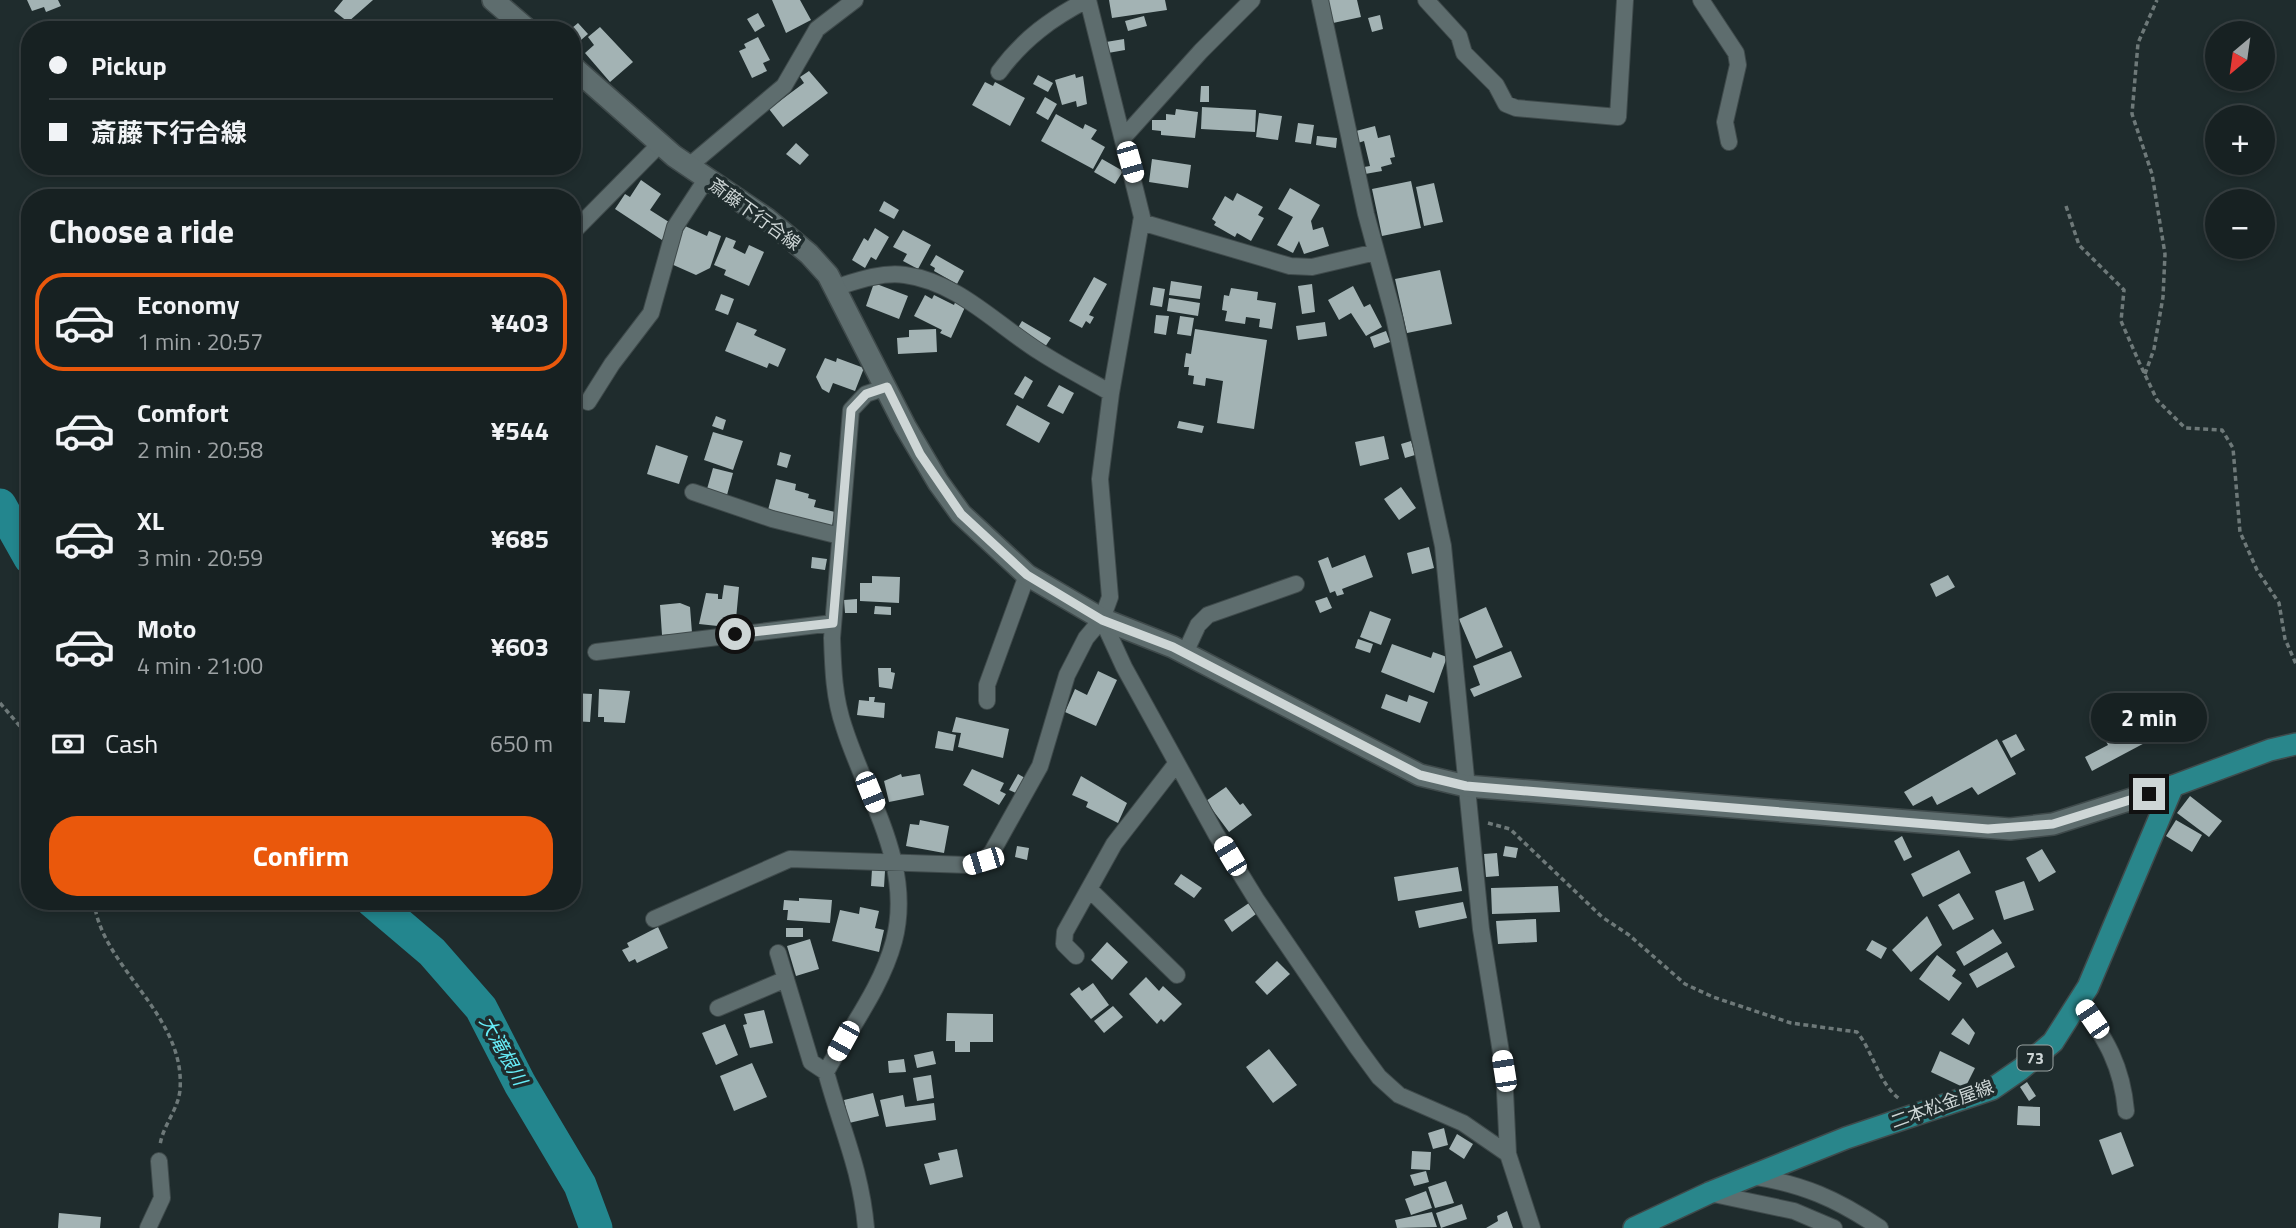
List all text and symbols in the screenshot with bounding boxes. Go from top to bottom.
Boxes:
north arrow [2205,21,2275,91]
map controls [2205,21,2275,259]
text: Pickup [91,46,167,85]
button: + [2205,105,2275,175]
text: 斎藤下行合線 [91,113,247,152]
car [1115,139,1146,185]
street label: 斎藤下行合線 [703,171,807,257]
button: − [2205,189,2275,259]
text: Choose a ride [49,207,234,255]
text: Economy [137,285,239,324]
icon: car [53,291,116,354]
text: ¥403 [491,303,549,342]
text: 1 min · 20:57 [137,324,263,359]
text: Comfort [137,393,229,432]
icon: car [53,399,116,462]
text: ¥544 [491,411,549,450]
text: 2 min · 20:58 [137,432,263,467]
text: XL [137,501,164,540]
icon: car [53,507,116,570]
text: ¥685 [491,519,549,558]
text: 3 min · 20:59 [137,540,263,575]
text: Moto [137,609,196,648]
icon: car [53,615,116,678]
route start [719,618,751,650]
text: ¥603 [491,627,549,666]
text: 4 min · 21:00 [137,648,263,683]
callout: 2 min [2091,692,2207,742]
text: 2 min [2121,700,2177,735]
text: Cash [105,724,158,763]
icon: cash [49,725,87,763]
text: 650 m [490,726,553,761]
car [853,769,888,815]
route end [2133,778,2165,810]
button: Confirm [49,816,553,896]
car [1211,833,1250,879]
car [960,845,1007,877]
car [2072,996,2113,1042]
water label: 大滝根川 [473,1010,536,1092]
car [824,1018,863,1064]
road number: 73 [2018,1046,2052,1070]
car [1491,1049,1518,1093]
street label: 二本松金屋線 [1887,1073,1997,1135]

